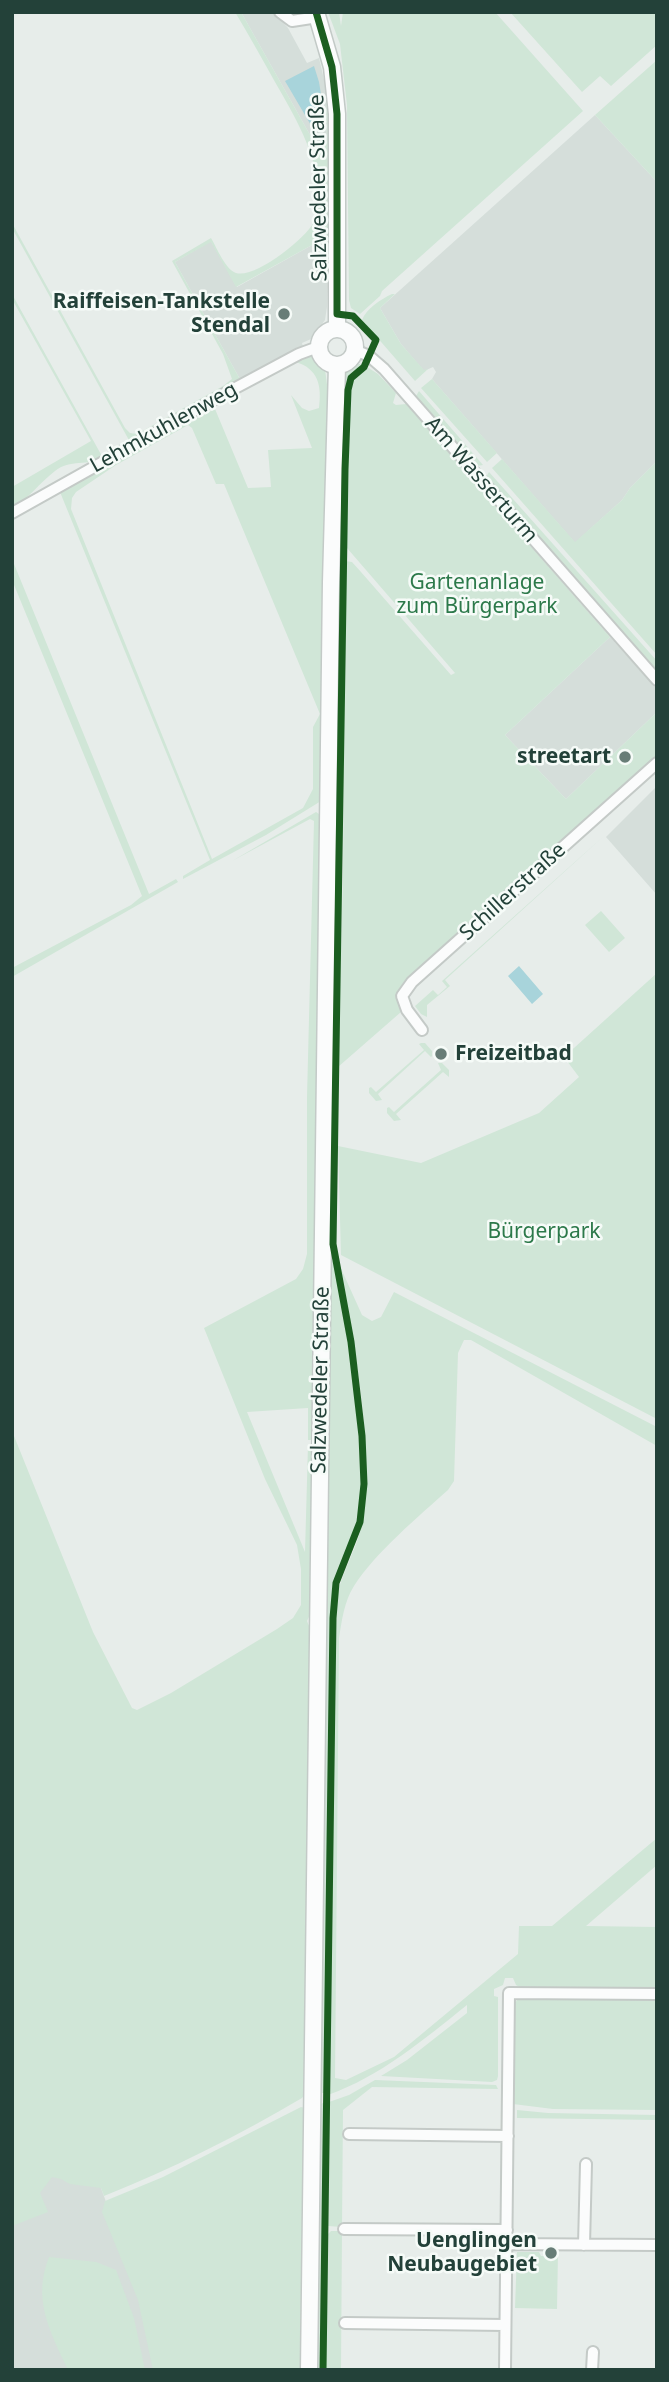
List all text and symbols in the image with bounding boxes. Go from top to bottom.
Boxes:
street label: Salzwedeler Straße [305,94,333,282]
place label: Raiffeisen-Tankstelle Stendal [53,289,270,339]
marker: Raiffeisen-Tankstelle Stendal [276,306,292,322]
street label: Lehmkuhlenweg [86,377,242,479]
street label: Am Wasserturm [419,412,543,548]
park label: Gartenanlage zum Bürgerpark [396,570,558,620]
place label: streetart [517,744,611,770]
marker: streetart [617,749,633,765]
street label: Schillerstraße [455,838,571,946]
place label: Freizeitbad [455,1041,572,1067]
marker: Freizeitbad [433,1046,449,1062]
park label: Bürgerpark [487,1219,601,1245]
street label: Salzwedeler Straße [307,1286,335,1474]
place label: Uenglingen Neubaugebiet [387,2228,537,2278]
marker: Uenglingen Neubaugebiet [543,2245,559,2261]

